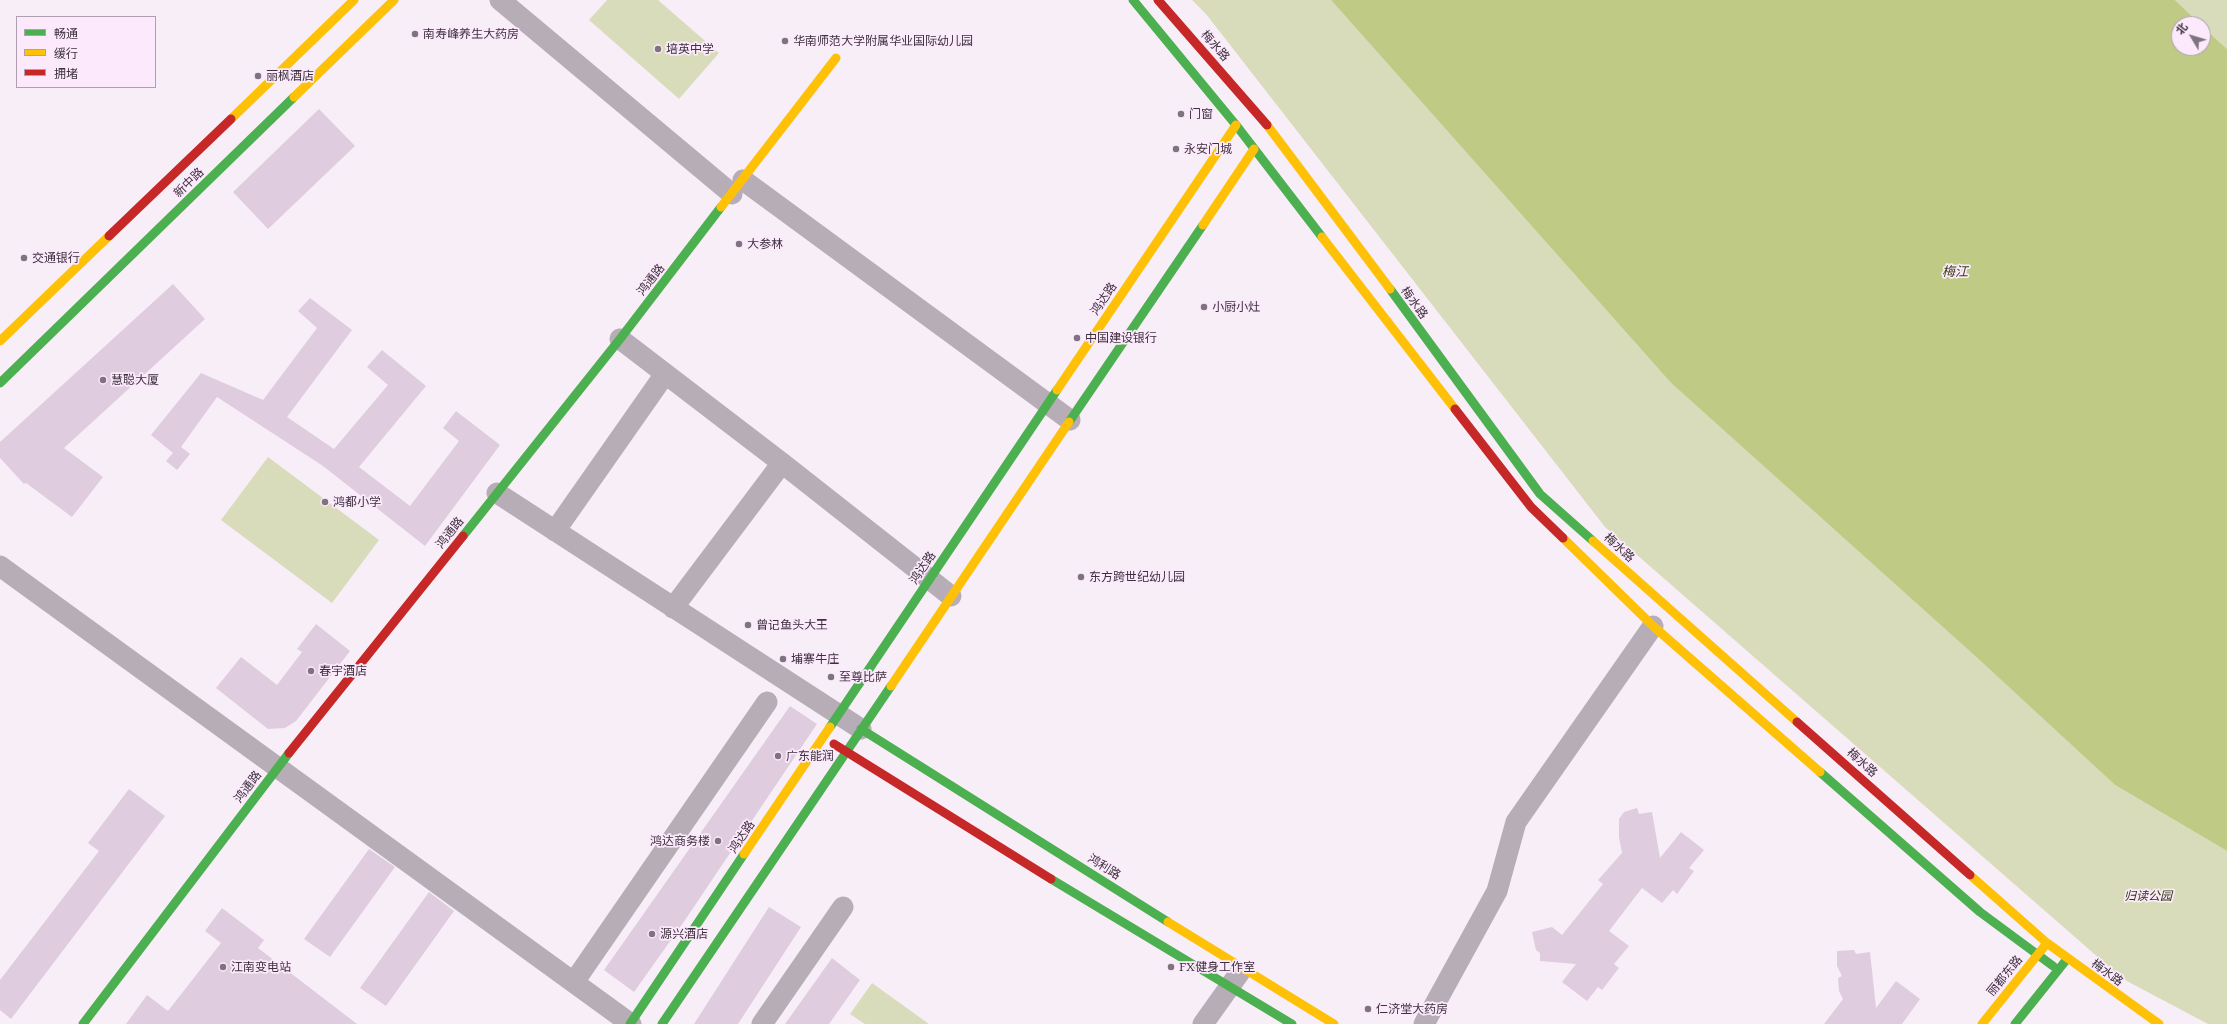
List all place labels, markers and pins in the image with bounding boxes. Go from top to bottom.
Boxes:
place label: 南寿峰养生大药房 [423,27,519,41]
marker: 南寿峰养生大药房 [410,29,420,39]
place label: 华南师范大学附属华业国际幼儿园 [793,34,973,48]
marker: 华南师范大学附属华业国际幼儿园 [780,36,790,46]
place label: 培英中学 [666,42,714,56]
marker: 培英中学 [653,44,663,54]
place label: 丽枫酒店 [266,69,314,83]
marker: 丽枫酒店 [253,71,263,81]
place label: 门窗 [1189,107,1213,121]
marker: 门窗 [1176,109,1186,119]
place label: 永安门城 [1184,142,1232,156]
marker: 永安门城 [1171,144,1181,154]
place label: 大参林 [747,237,783,251]
marker: 大参林 [734,239,744,249]
place label: 交通银行 [32,251,80,265]
marker: 交通银行 [19,253,29,263]
place label: 小厨小灶 [1212,300,1260,314]
marker: 小厨小灶 [1199,302,1209,312]
place label: 中国建设银行 [1085,331,1157,345]
marker: 中国建设银行 [1072,333,1082,343]
place label: 慧聪大厦 [111,373,159,387]
marker: 慧聪大厦 [98,375,108,385]
place label: 鸿都小学 [333,495,381,509]
marker: 鸿都小学 [320,497,330,507]
place label: 东方跨世纪幼儿园 [1089,570,1185,584]
marker: 东方跨世纪幼儿园 [1076,572,1086,582]
place label: 曾记鱼头大王 [756,618,828,632]
marker: 曾记鱼头大王 [743,620,753,630]
place label: 埔寨牛庄 [791,652,839,666]
marker: 埔寨牛庄 [778,654,788,664]
place label: 春宇酒店 [319,664,367,678]
marker: 春宇酒店 [306,666,316,676]
place label: 至尊比萨 [839,670,887,684]
marker: 至尊比萨 [826,672,836,682]
place label: 广东能润 [786,749,834,763]
marker: 广东能润 [773,751,783,761]
place label: 鸿达商务楼 [650,834,710,848]
marker: 鸿达商务楼 [713,836,723,846]
place label: 源兴酒店 [660,927,708,941]
marker: 源兴酒店 [647,929,657,939]
place label: 江南变电站 [231,960,291,974]
place label: FX健身工作室 [1179,960,1255,974]
marker: 江南变电站 [218,962,228,972]
marker: FX健身工作室 [1166,962,1176,972]
place label: 仁济堂大药房 [1376,1002,1448,1016]
marker: 仁济堂大药房 [1363,1004,1373,1014]

